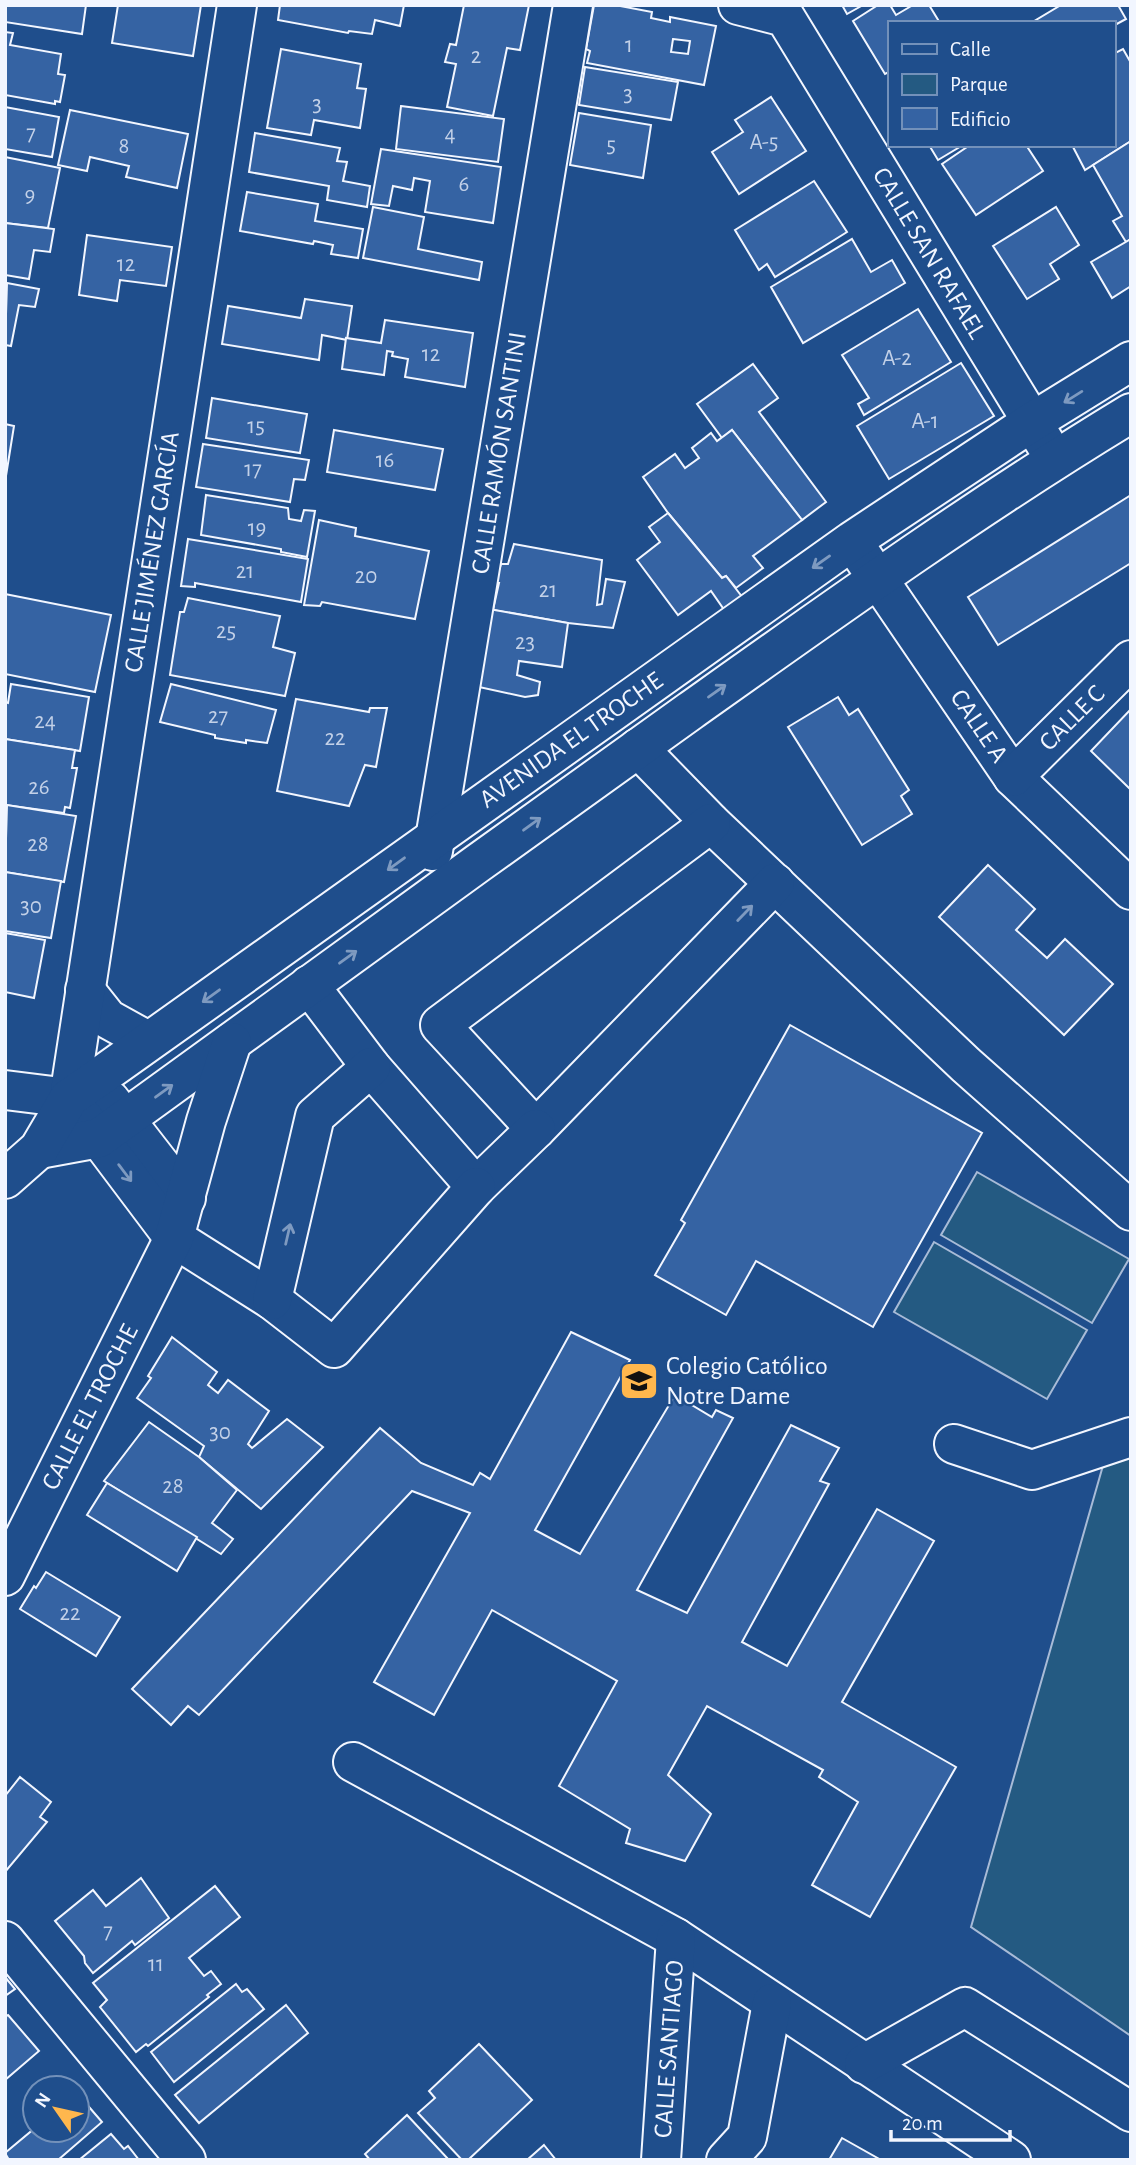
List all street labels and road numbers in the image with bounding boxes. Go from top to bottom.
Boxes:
street label: CALLE SAN RAFAEL [868,163,990,343]
street label: CALLE RAMÓN SANTINI [465,330,531,576]
street label: CALLE JIMÉNEZ GARCÍA [118,429,184,674]
street label: AVENIDA EL TROCHE [475,667,667,813]
street label: CALLE C [1034,680,1110,756]
street label: CALLE A [945,685,1013,767]
street label: CALLE EL TROCHE [37,1320,143,1494]
street label: CALLE SANTIAGO [650,1959,688,2139]

